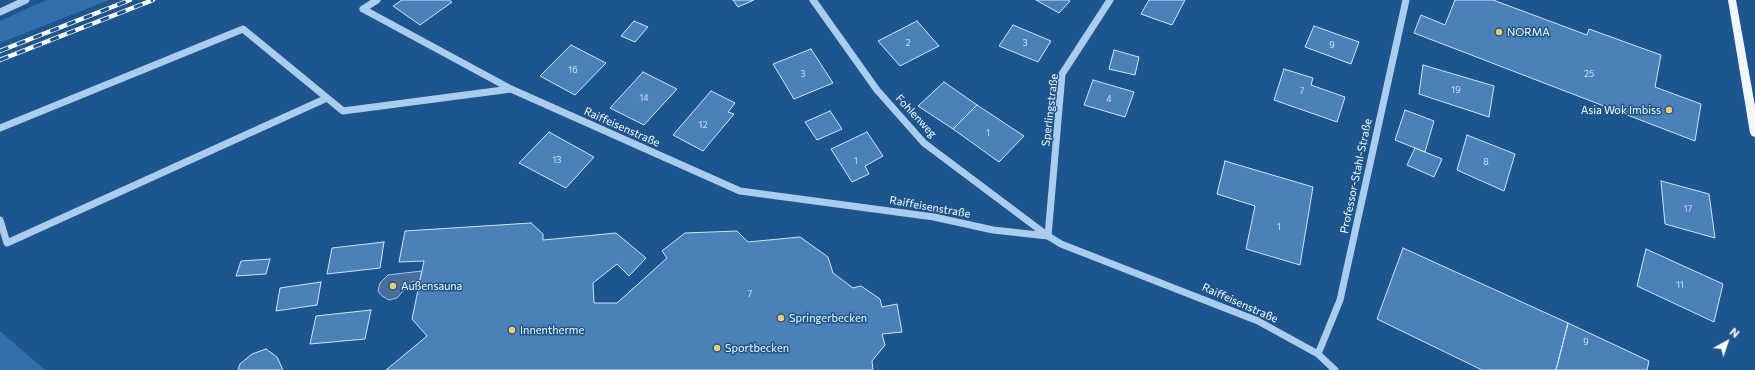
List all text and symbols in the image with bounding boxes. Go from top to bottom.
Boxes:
place label: NORMA [1507,25,1550,39]
marker: NORMA [1494,27,1504,37]
house number: 2 [906,38,910,48]
house number: 3 [1022,38,1028,48]
house number: 9 [1329,40,1335,50]
house number: 16 [568,65,578,75]
house number: 3 [800,69,806,79]
house number: 25 [1584,69,1594,79]
street label: Sperlingstraße [1039,73,1061,147]
house number: 19 [1451,85,1461,95]
house number: 7 [1300,86,1304,96]
street label: Fohlenweg [893,92,939,140]
house number: 14 [639,93,649,103]
house number: 4 [1106,94,1112,104]
place label: Asia Wok Imbiss [1581,103,1661,117]
street label: Raiffeisenstraße [582,104,662,150]
marker: Asia Wok Imbiss [1664,105,1674,115]
street label: Professor-Stahl-Straße [1337,118,1375,234]
house number: 12 [699,120,707,130]
house number: 1 [986,128,990,138]
house number: 13 [553,155,561,165]
house number: 1 [854,156,858,166]
house number: 8 [1483,157,1489,167]
street label: Raiffeisenstraße [889,193,971,221]
house number: 17 [1684,204,1692,214]
house number: 1 [1277,222,1281,232]
place label: Außensauna [401,279,462,293]
street label: Raiffeisenstraße [1200,280,1280,326]
house number: 11 [1676,280,1684,290]
marker: Außensauna [388,281,398,291]
house number: 7 [748,289,752,299]
place label: Springerbecken [789,311,867,325]
marker: Springerbecken [776,313,786,323]
north arrow [1707,322,1747,362]
place label: Innentherme [520,323,584,337]
marker: Innentherme [507,325,517,335]
text: N [1728,325,1742,340]
house number: 9 [1583,337,1589,347]
place label: Sportbecken [725,341,789,355]
marker: Sportbecken [712,343,722,353]

